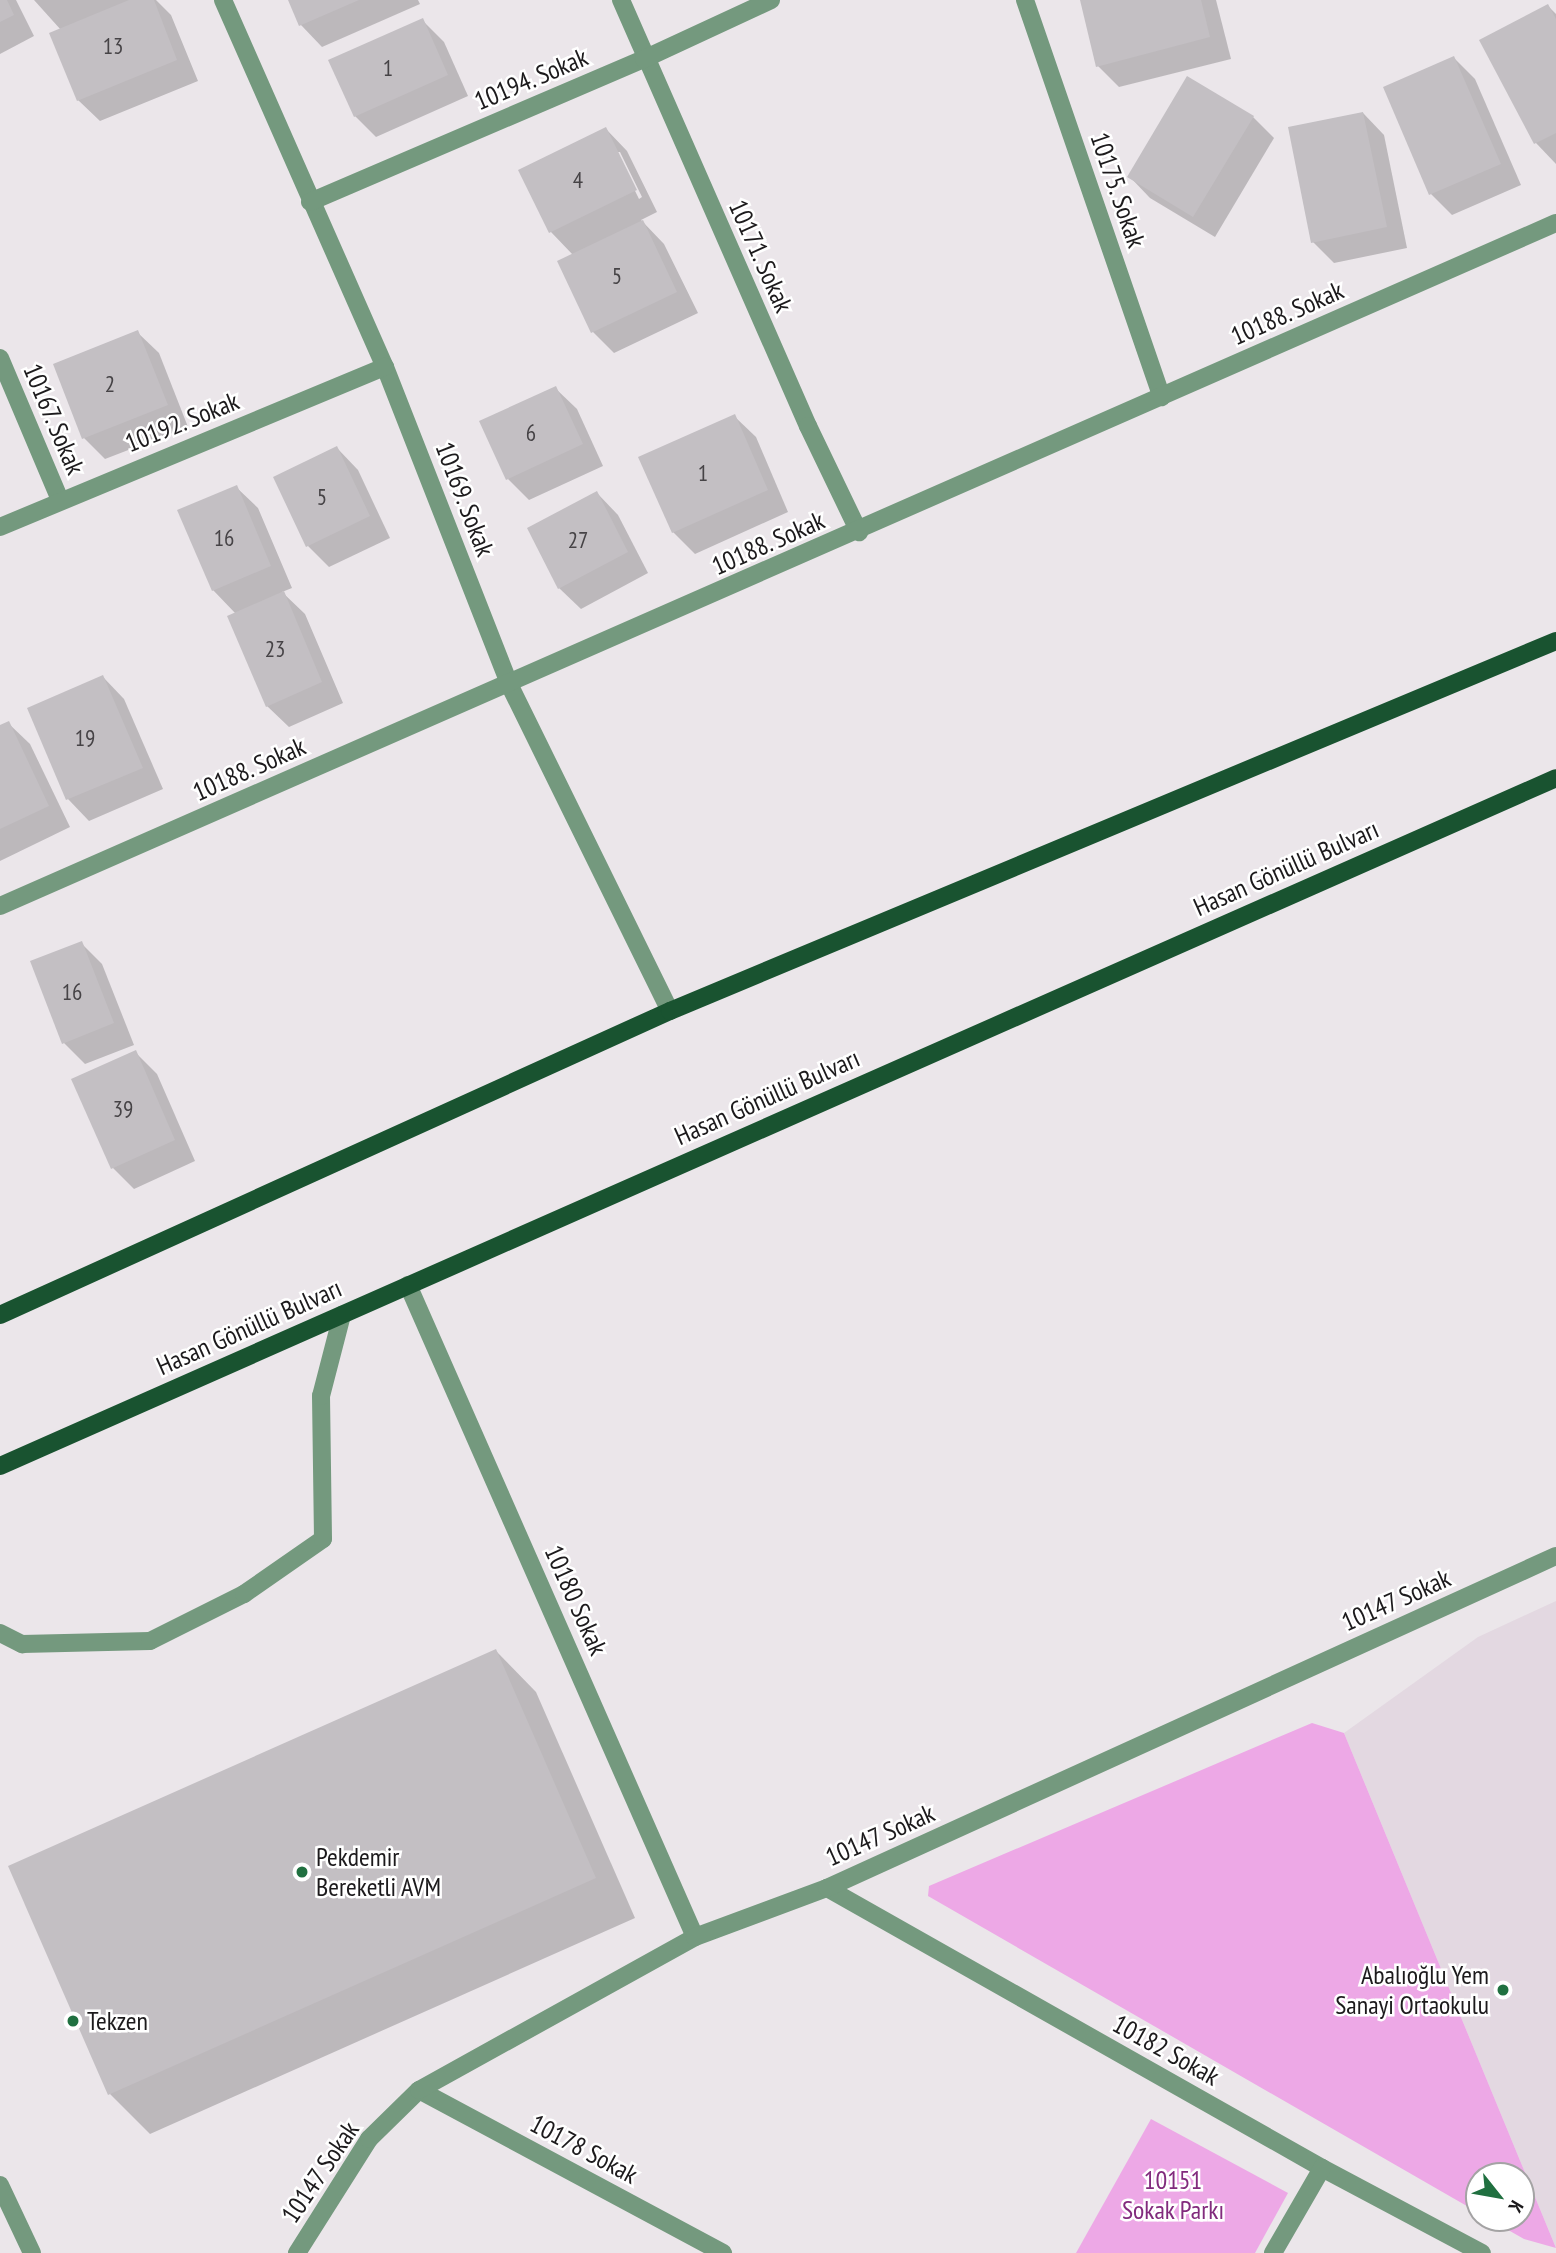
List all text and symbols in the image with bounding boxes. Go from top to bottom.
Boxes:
house number: 13 [103,32,123,60]
street label: 10194. Sokak [469,41,593,117]
house number: 1 [383,54,393,82]
street label: 10175. Sokak [1083,127,1153,253]
house number: 4 [573,166,583,194]
street label: 10171. Sokak [722,194,800,318]
house number: 5 [612,262,622,290]
street label: 10188. Sokak [1225,274,1349,352]
street label: 10167. Sokak [16,358,92,480]
house number: 2 [105,370,115,398]
street label: 10192. Sokak [120,385,244,459]
house number: 6 [526,419,536,447]
street label: 10169. Sokak [429,437,501,561]
house number: 1 [698,459,708,487]
house number: 5 [317,483,327,511]
street label: 10188. Sokak [706,504,830,582]
house number: 16 [214,524,234,552]
house number: 27 [568,526,588,554]
house number: 23 [265,635,285,663]
house number: 19 [75,724,95,752]
street label: 10188. Sokak [187,730,311,808]
street label: Hasan Gönüllü Bulvarı [1189,813,1383,923]
house number: 16 [62,978,82,1006]
street label: Hasan Gönüllü Bulvarı [670,1042,864,1152]
house number: 39 [113,1095,133,1123]
street label: Hasan Gönüllü Bulvarı [152,1272,346,1382]
street label: 10180 Sokak [538,1540,614,1660]
street label: 10147 Sokak [1336,1562,1456,1638]
street label: 10147 Sokak [820,1797,940,1873]
place label: Pekdemir Bereketli AVM [316,1841,442,1902]
marker: Pekdemir Bereketli AVM [294,1864,310,1880]
place label: Abalıoğlu Yem Sanayi Ortaokulu [1335,1959,1489,2021]
marker: Abalıoğlu Yem Sanayi Ortaokulu [1495,1982,1511,1998]
place label: Tekzen [87,2005,148,2037]
street label: 10182 Sokak [1107,2008,1225,2092]
marker: Tekzen [65,2013,81,2029]
street label: 10178 Sokak [525,2108,643,2190]
street label: 10147 Sokak [274,2115,366,2229]
north arrow [1465,2162,1535,2232]
park label: 10151 Sokak Parkı [1122,2164,1224,2226]
text: K [1503,2196,1529,2217]

